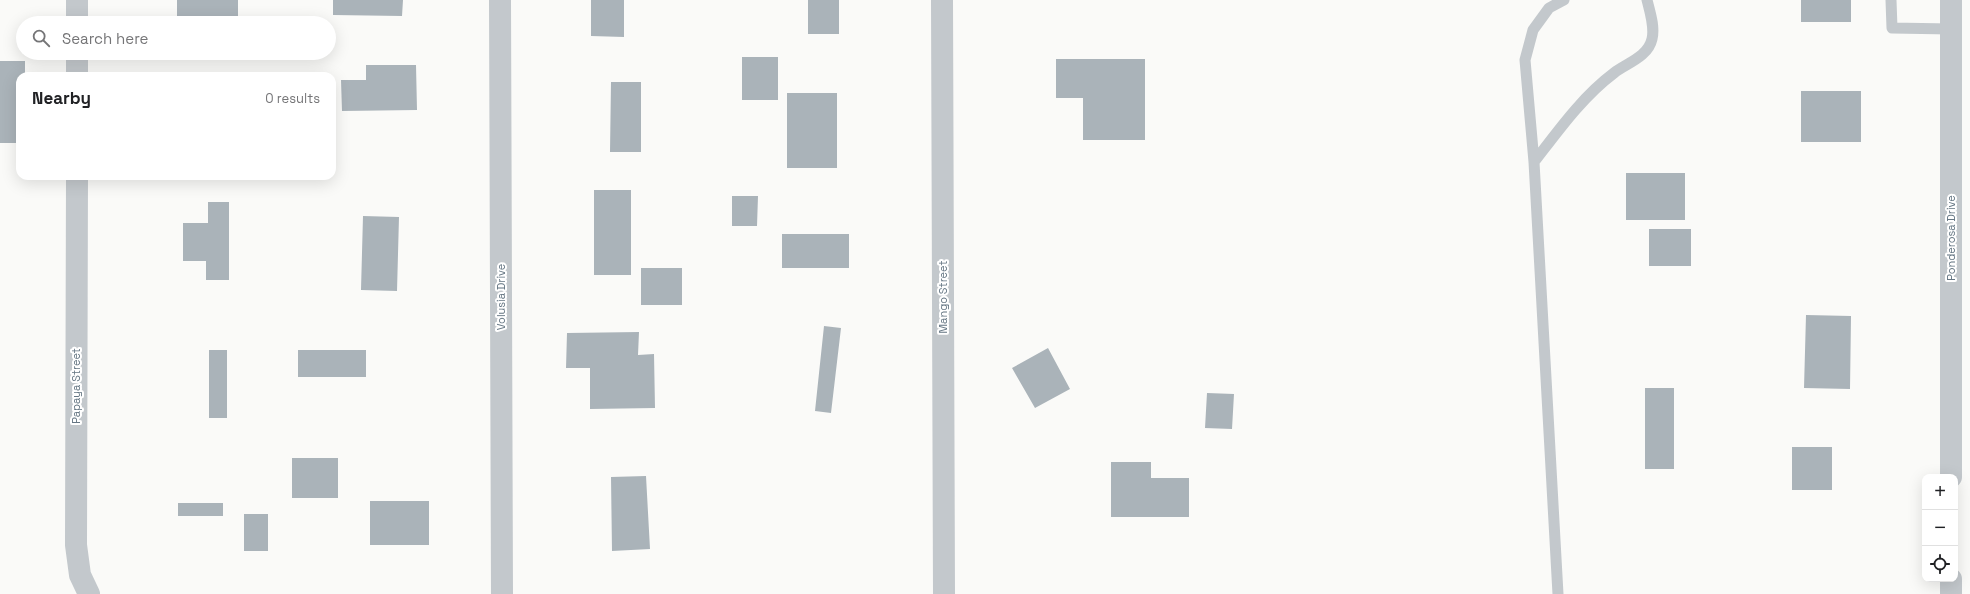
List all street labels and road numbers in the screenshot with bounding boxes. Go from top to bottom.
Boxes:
street label: Ponderosa Drive [1944,195,1958,281]
street label: Mango Street [936,261,950,333]
street label: Volusia Drive [494,264,508,330]
street label: Papaya Street [69,348,83,424]

